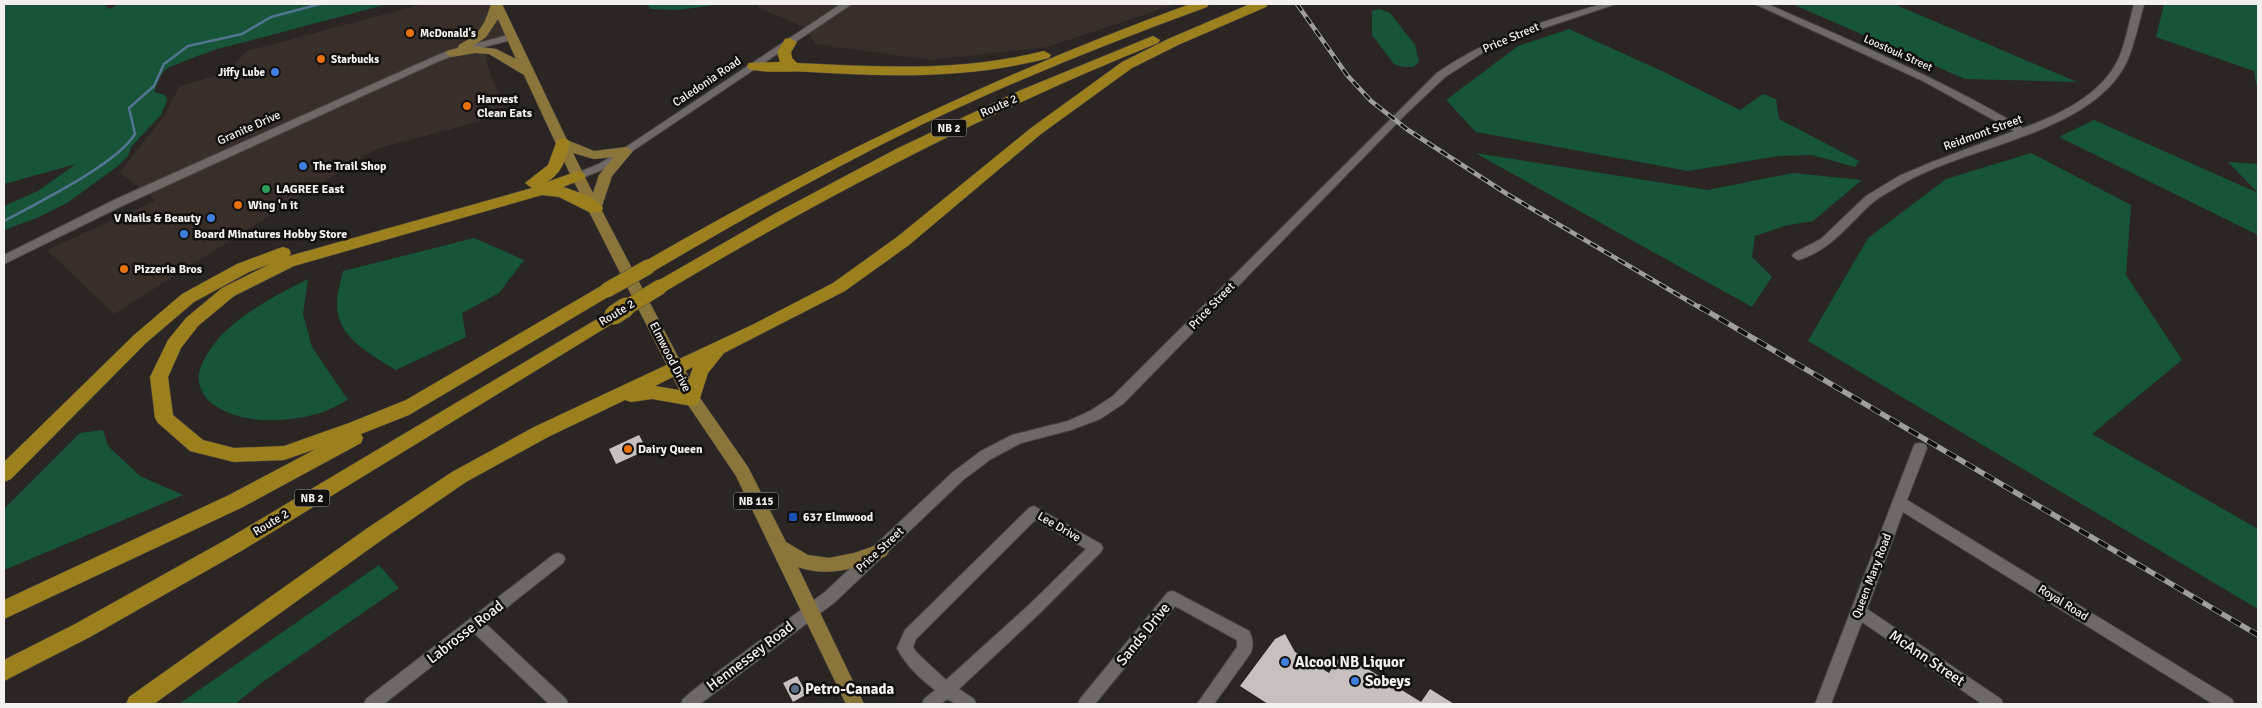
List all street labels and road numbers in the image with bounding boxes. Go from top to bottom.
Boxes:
street label: Price Street [1480,19,1542,57]
street label: Loostouk Street [1862,32,1934,74]
street label: Caledonia Road [670,54,744,110]
street label: Route 2 [978,91,1020,121]
street label: Granite Drive [215,107,283,149]
street label: Reidmont Street [1941,112,2025,154]
road number: NB 2 [932,120,966,136]
street label: Price Street [1186,279,1238,333]
street label: Route 2 [596,297,638,329]
street label: Elmwood Drive [646,320,694,394]
road number: NB 2 [294,489,330,506]
road number: NB 115 [734,492,778,510]
street label: Route 2 [250,507,292,539]
street label: Lee Drive [1035,509,1083,545]
street label: Price Street [853,524,907,576]
street label: Queen Mary Road [1849,531,1895,621]
street label: Royal Road [2035,582,2091,624]
street label: Labrosse Road [423,596,507,667]
street label: Sands Drive [1112,599,1174,669]
street label: Hennessey Road [703,617,797,695]
street label: McAnn Street [1886,626,1968,690]

